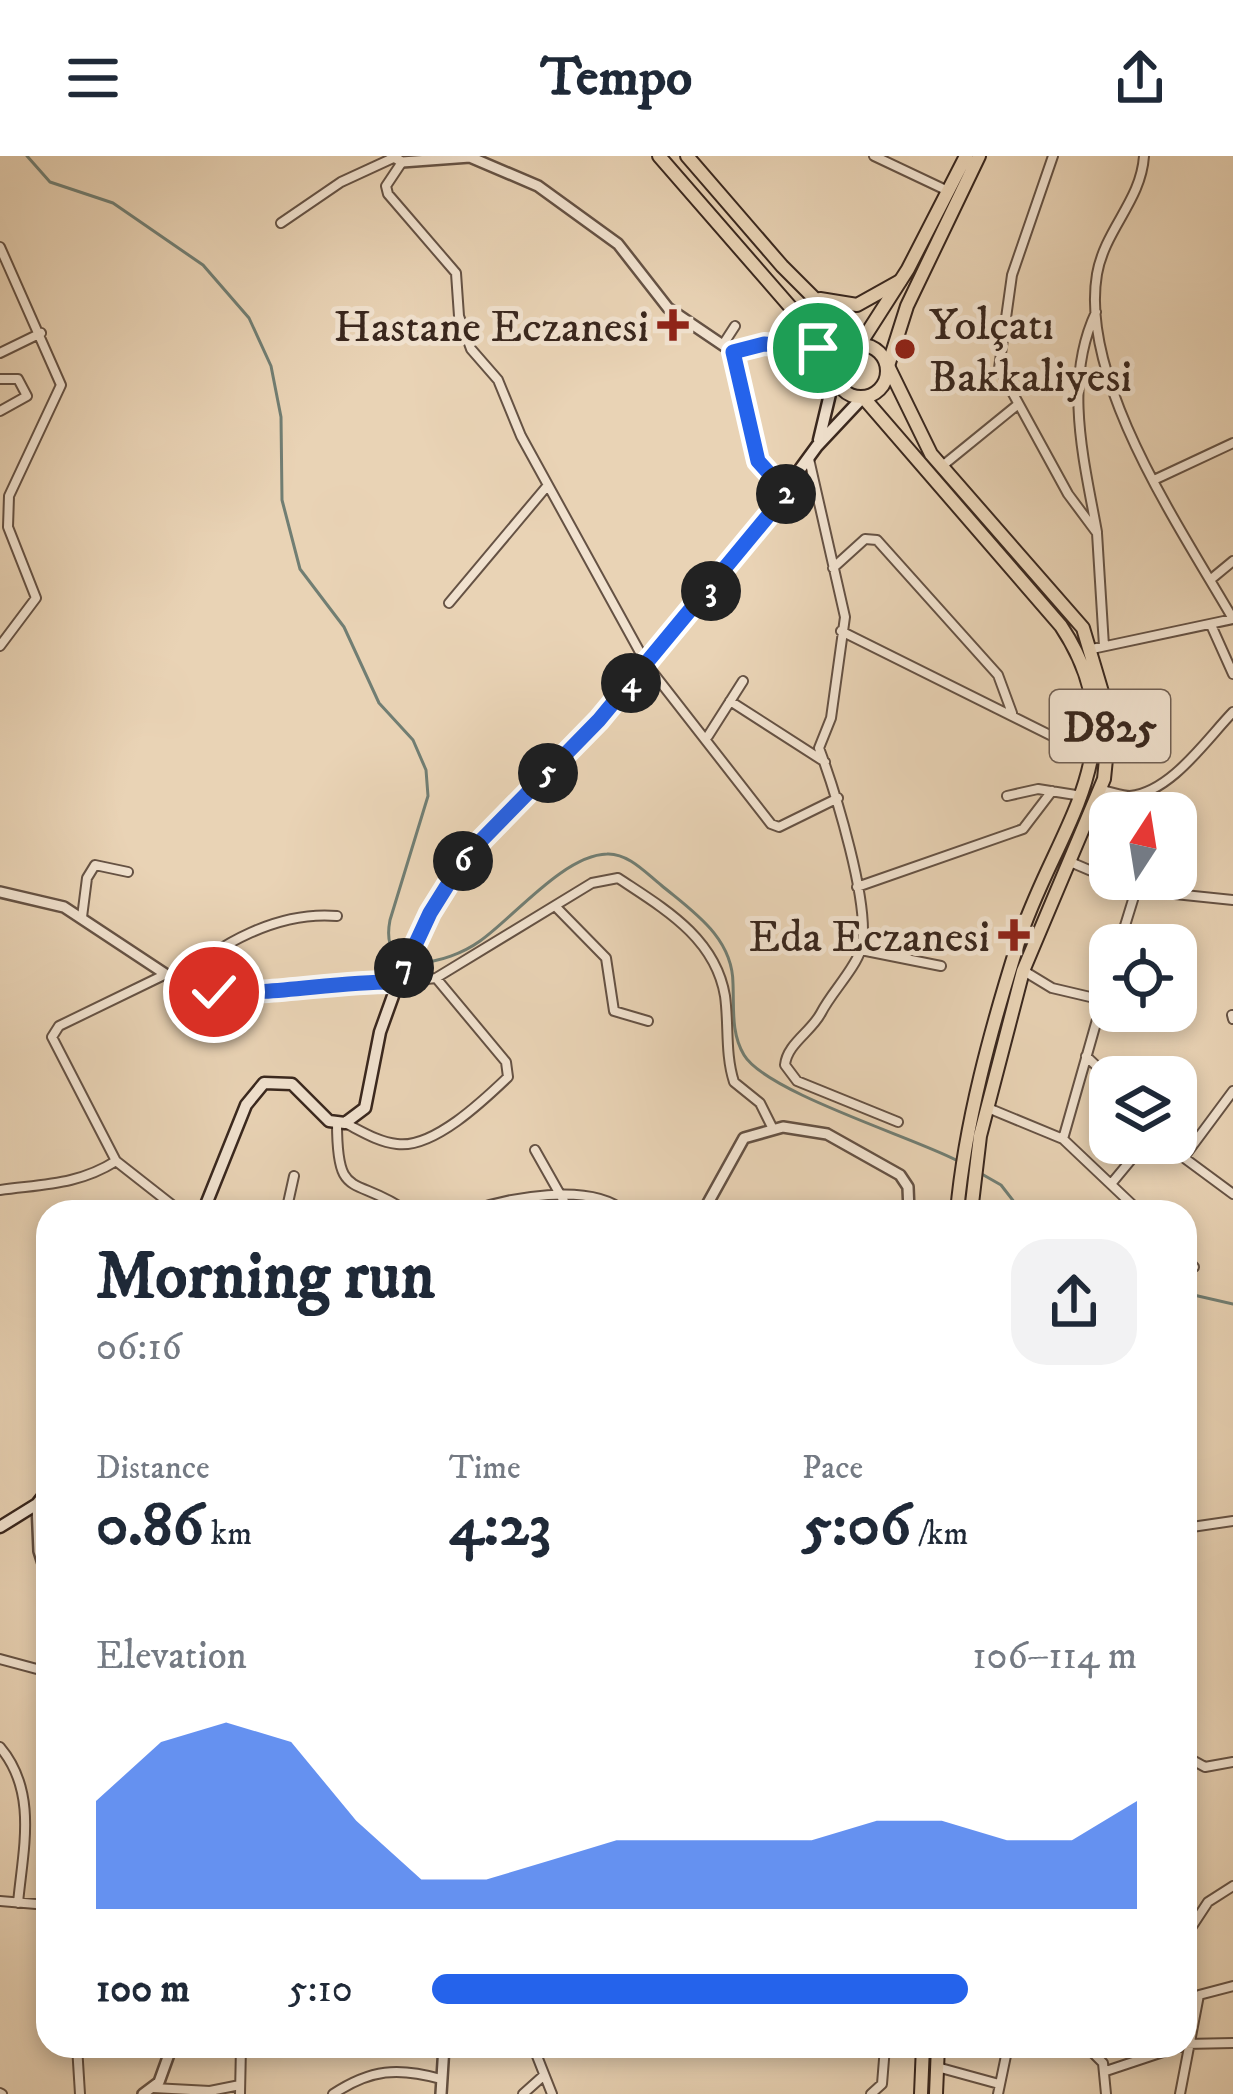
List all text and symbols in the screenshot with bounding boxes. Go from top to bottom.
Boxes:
icon: menu [60,45,126,111]
text: Tempo [541,45,692,112]
icon: share [1107,45,1173,111]
pin [767,297,869,399]
place label: Yolçatı Bakkaliyesi [929,298,1132,406]
place label: Hastane Eczanesi [333,300,649,356]
marker: Hastane Eczanesi [660,312,686,338]
icon: arrive [785,315,851,381]
marker: Yolçatı Bakkaliyesi [892,336,918,362]
pin: 2 [756,464,816,524]
text: 2 [778,473,794,514]
pin: 3 [681,561,741,621]
text: 3 [705,570,717,611]
pin: 4 [601,653,661,713]
text: 4 [622,662,641,703]
road number: D825 [1050,690,1170,762]
pin: 5 [518,743,578,803]
text: 5 [540,752,556,793]
north arrow [1089,792,1197,900]
map controls [1089,792,1197,1164]
pin: 6 [433,831,493,891]
text: 6 [454,840,472,881]
place label: Eda Eczanesi [748,910,990,966]
marker: Eda Eczanesi [1001,922,1027,948]
button: locate [1089,924,1197,1032]
pin: 7 [374,938,434,998]
pin [163,941,265,1043]
text: 7 [395,947,413,988]
icon: check [181,959,247,1025]
button: layers [1089,1056,1197,1164]
text: Morning run [96,1237,435,1319]
button: share [1011,1239,1137,1365]
text: 06:16 [96,1323,182,1372]
text: Distance [96,1448,210,1489]
text: Time [449,1448,521,1489]
text: Pace [802,1448,863,1489]
text: 0.86 [96,1489,204,1564]
text: 4:23 [449,1489,551,1564]
text: 5:06 [802,1489,911,1564]
text: km [204,1514,252,1555]
text: /km [911,1514,968,1555]
text: Elevation [96,1632,247,1681]
text: 106–114 m [972,1632,1137,1681]
text: 100 m [96,1965,190,2014]
text: 5:10 [288,1965,353,2014]

